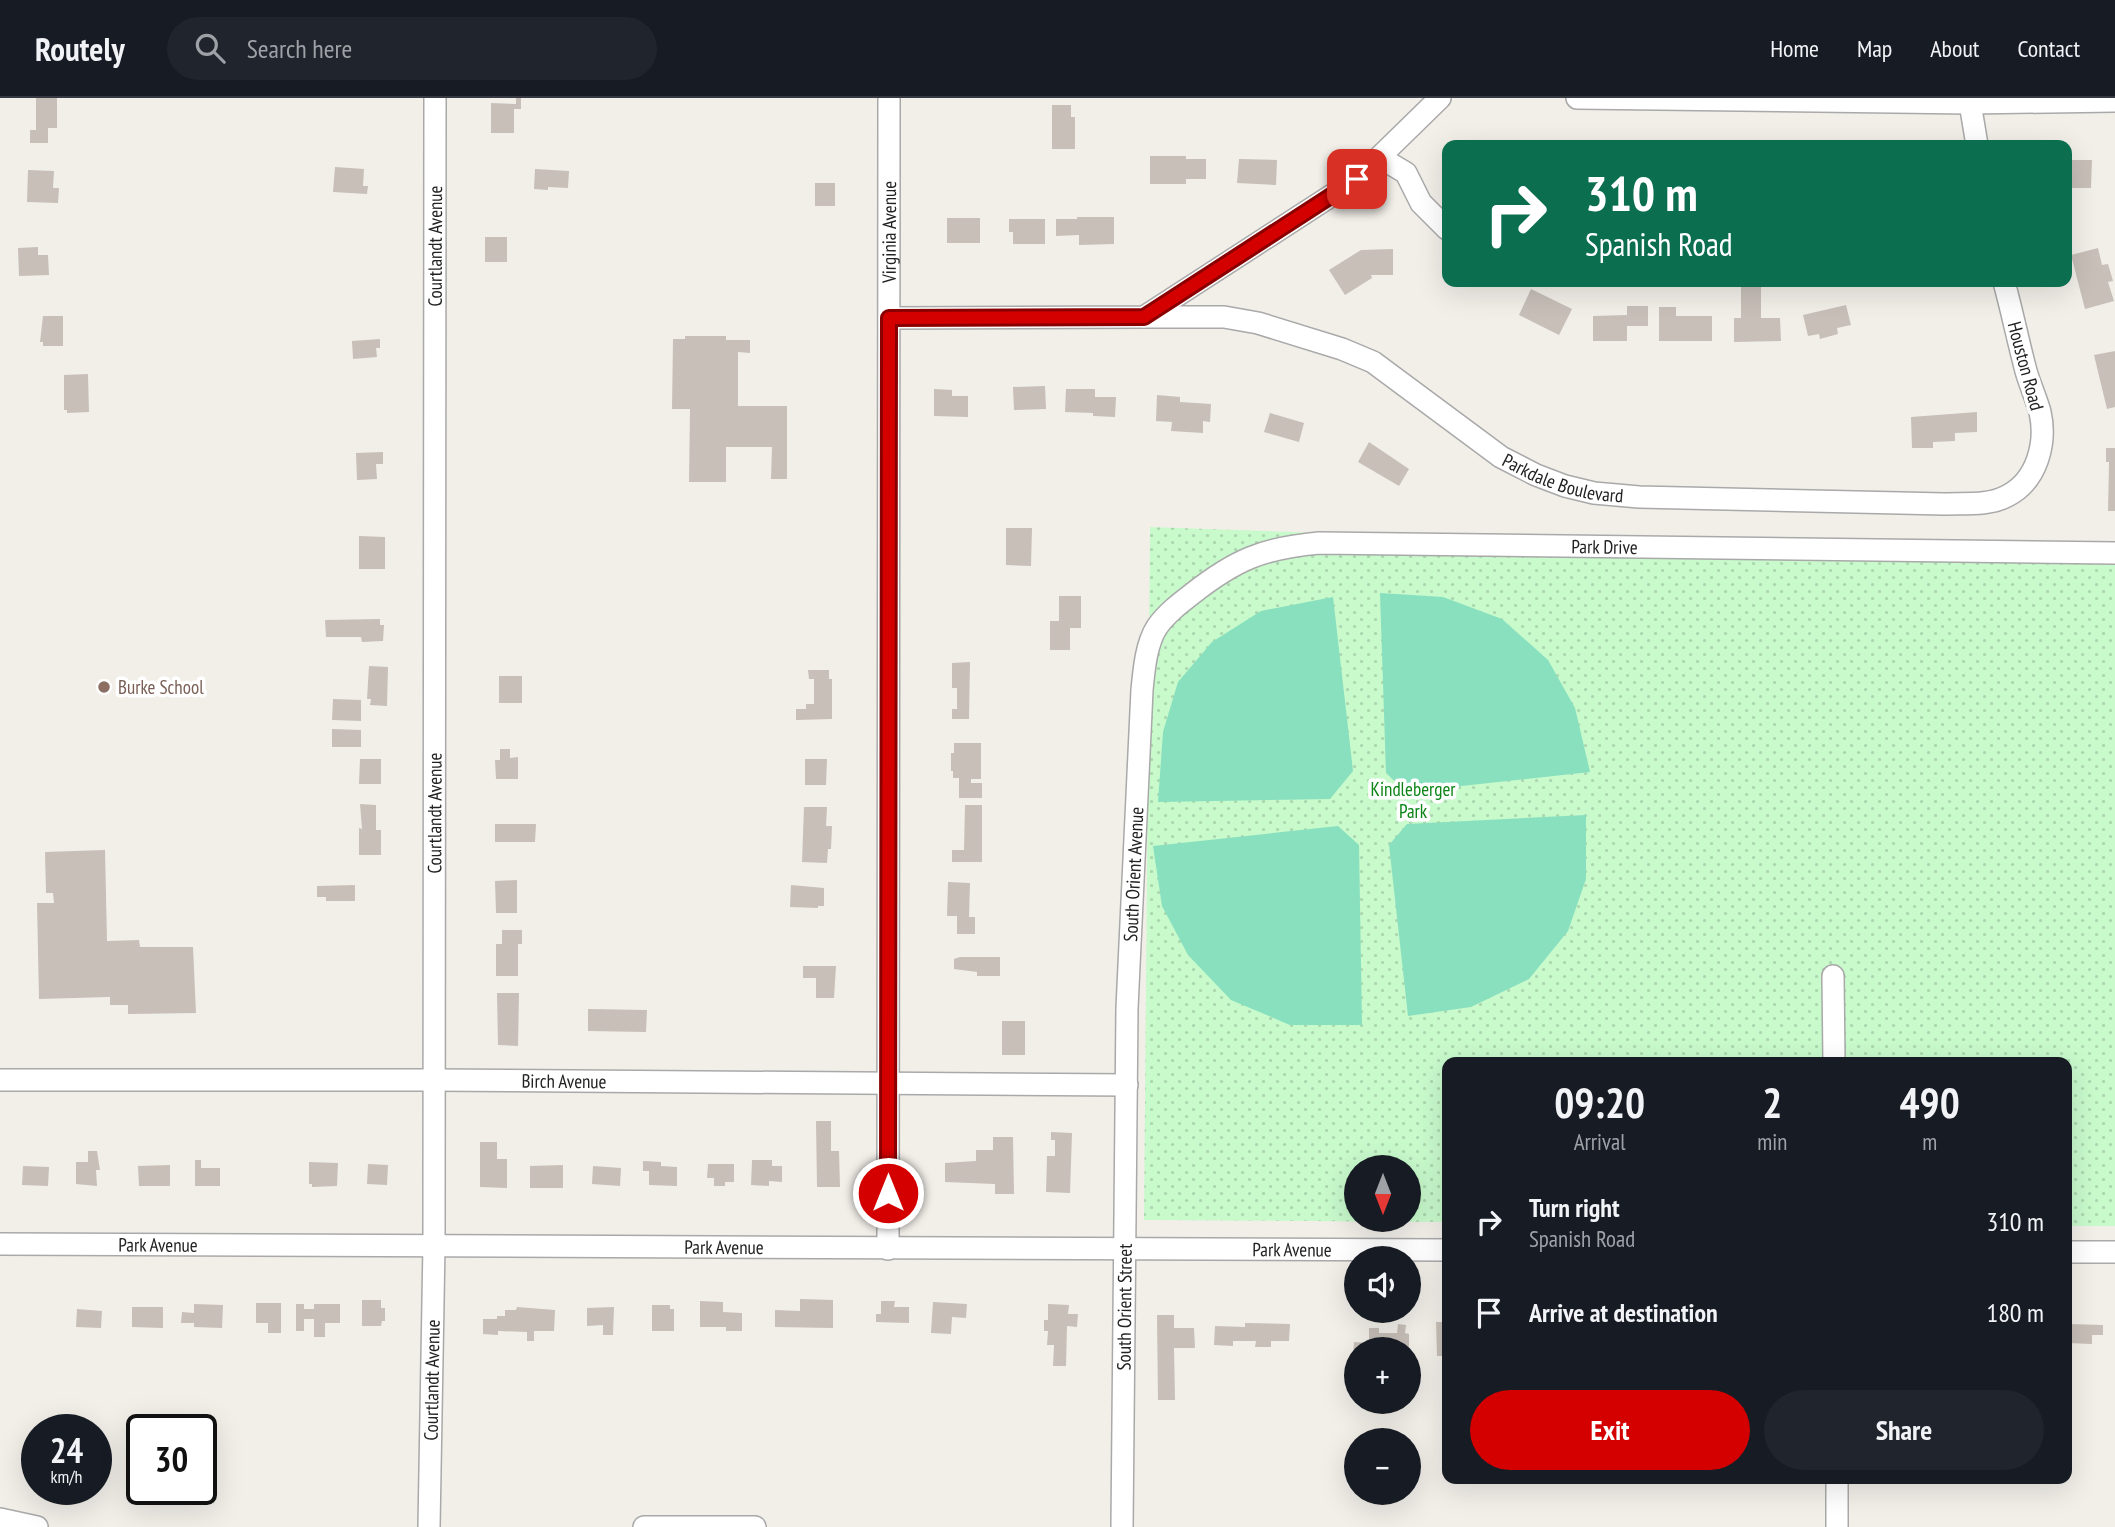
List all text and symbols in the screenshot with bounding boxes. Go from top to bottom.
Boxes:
search box [167,17,657,80]
text: Routely [35,27,125,70]
icon: search [191,29,229,67]
text: Search here [247,32,352,65]
text: Home [1770,33,1819,64]
text: Map [1857,33,1892,64]
text: About [1930,33,1979,64]
text: Contact [2017,33,2080,64]
pin [1327,149,1387,209]
icon: arrive [1338,160,1376,198]
text: 310 m [1585,161,1698,225]
icon: right [1470,168,1561,259]
street label: Virginia Avenue [877,181,901,284]
street label: Courtlandt Avenue [423,185,447,307]
text: Spanish Road [1585,223,1733,265]
street label: Houston Road [2003,319,2049,413]
street label: Parkdale Boulevard [1499,448,1624,508]
street label: Park Drive [1571,534,1638,559]
place label: Burke School [118,675,204,699]
marker: Burke School [96,679,112,695]
street label: Courtlandt Avenue [422,752,446,874]
park label: Kindleberger Park [1371,777,1456,823]
street label: South Orient Avenue [1118,806,1148,942]
street label: Birch Avenue [521,1069,607,1093]
text: 09:20 [1554,1075,1645,1130]
text: 2 [1762,1075,1782,1130]
text: 490 [1900,1075,1960,1130]
text: Arrival [1574,1127,1626,1156]
text: min [1757,1127,1787,1156]
text: m [1922,1127,1937,1156]
north arrow [1344,1155,1421,1232]
map controls [1344,1155,1421,1505]
position arrow [851,1156,925,1230]
text: Turn right [1529,1191,1620,1224]
icon: right [1470,1203,1508,1241]
text: 310 m [1986,1205,2044,1238]
text: Spanish Road [1529,1224,1635,1253]
street label: Park Avenue [118,1232,198,1257]
street label: Park Avenue [684,1235,764,1259]
street label: Park Avenue [1252,1237,1332,1262]
street label: South Orient Street [1112,1243,1137,1371]
button: sound [1344,1246,1421,1323]
icon: arrive [1470,1294,1508,1332]
text: Arrive at destination [1529,1296,1718,1329]
text: 180 m [1986,1296,2044,1329]
street label: Courtlandt Avenue [419,1319,445,1441]
button: + [1344,1337,1421,1414]
button: Exit [1470,1390,1750,1470]
button: Share [1764,1390,2044,1470]
speed limit sign: 30 [126,1414,217,1505]
text: 24 [50,1427,83,1473]
button: − [1344,1428,1421,1505]
text: km/h [51,1465,82,1488]

